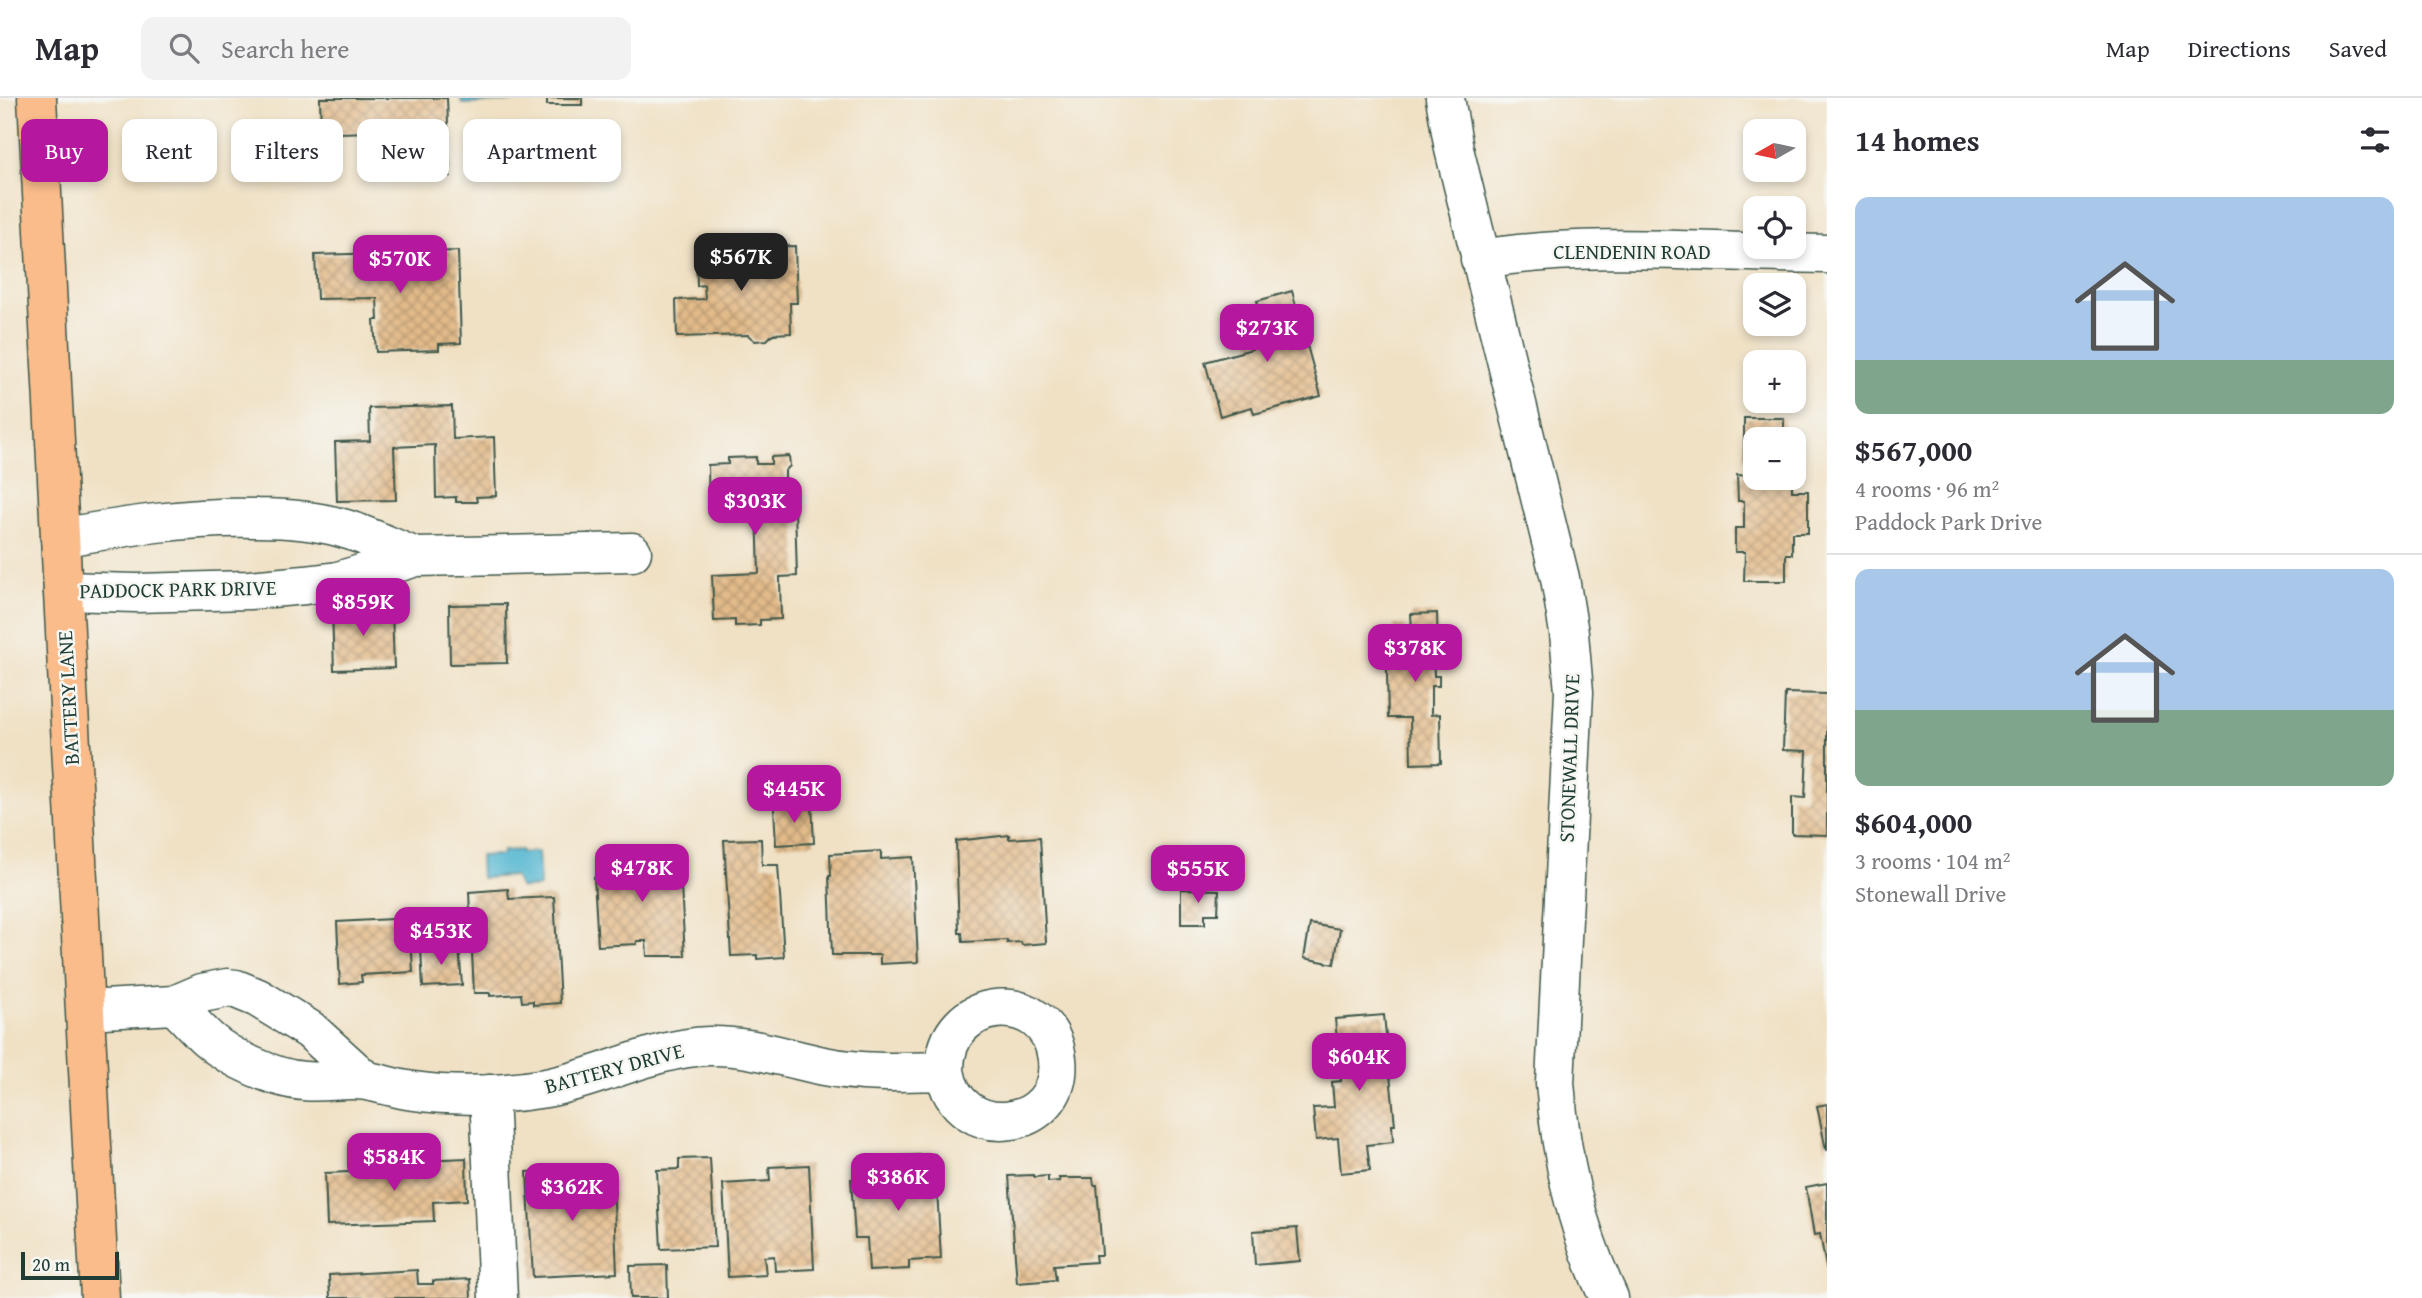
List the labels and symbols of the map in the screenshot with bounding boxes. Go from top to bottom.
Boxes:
north arrow [1743,119,1806,182]
pin: $567K [692,234,790,293]
pin: $570K [351,236,449,295]
street label: CLENDENIN ROAD [1553,236,1711,267]
pin: $273K [1218,304,1316,364]
pin: $303K [706,478,804,537]
street label: PADDOCK PARK DRIVE [79,572,277,606]
pin: $859K [314,578,412,638]
pin: $378K [1366,624,1464,684]
street label: BATTERY LANE [49,630,87,766]
street label: STONEWALL DRIVE [1551,673,1587,843]
pin: $445K [745,766,843,825]
pin: $478K [593,844,691,904]
pin: $555K [1149,846,1247,905]
pin: $453K [392,908,490,967]
street label: BATTERY DRIVE [541,1034,687,1101]
pin: $604K [1310,1034,1408,1093]
pin: $584K [345,1134,443,1193]
pin: $386K [849,1154,947,1213]
pin: $362K [523,1164,621,1223]
scale bar [21,1249,119,1281]

